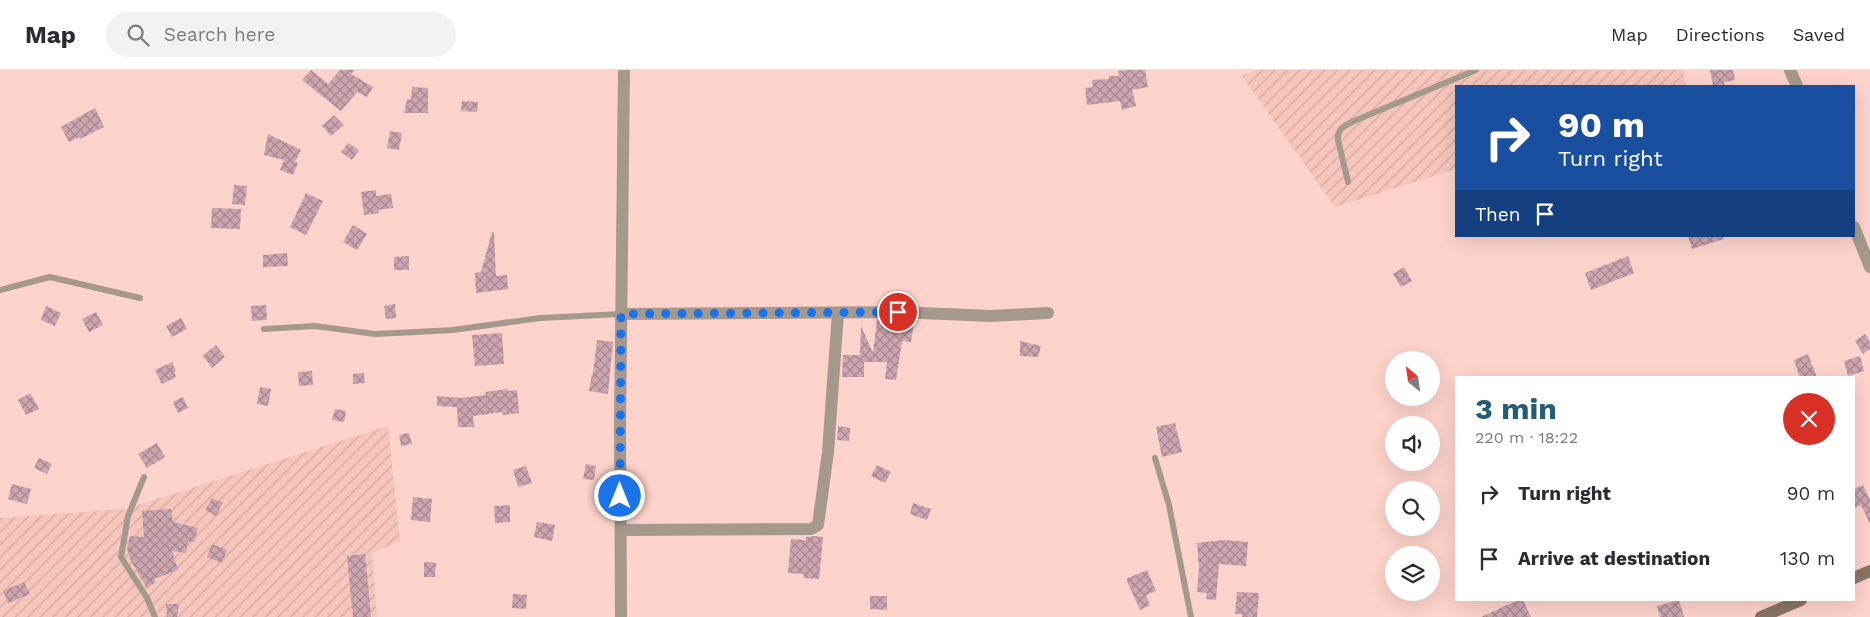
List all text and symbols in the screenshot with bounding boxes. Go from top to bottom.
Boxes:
search box [106,12,456,57]
text: Map [25,21,76,49]
icon: search [124,21,152,49]
text: Search here [164,23,275,46]
text: Map [1611,24,1648,45]
text: Directions [1676,24,1765,45]
text: Saved [1793,24,1845,45]
text: 90 m [1558,104,1645,146]
icon: right [1475,105,1540,170]
text: Turn right [1558,146,1663,171]
icon: arrive [1531,200,1559,228]
text: Then [1475,203,1521,226]
pin [877,291,919,333]
icon: arrive [884,298,912,326]
north arrow [1385,351,1440,406]
map controls [1385,351,1440,601]
text: 3 min [1475,391,1557,426]
button: close [1783,393,1835,445]
button: sound [1385,416,1440,471]
text: 220 m · 18:22 [1475,428,1578,447]
position arrow [593,469,645,521]
icon: right [1475,480,1503,508]
button: search [1385,481,1440,536]
text: Turn right [1518,482,1611,505]
text: 90 m [1787,482,1835,505]
icon: arrive [1475,545,1503,573]
button: layers [1385,546,1440,601]
text: Arrive at destination [1518,547,1710,570]
text: 130 m [1780,547,1835,570]

